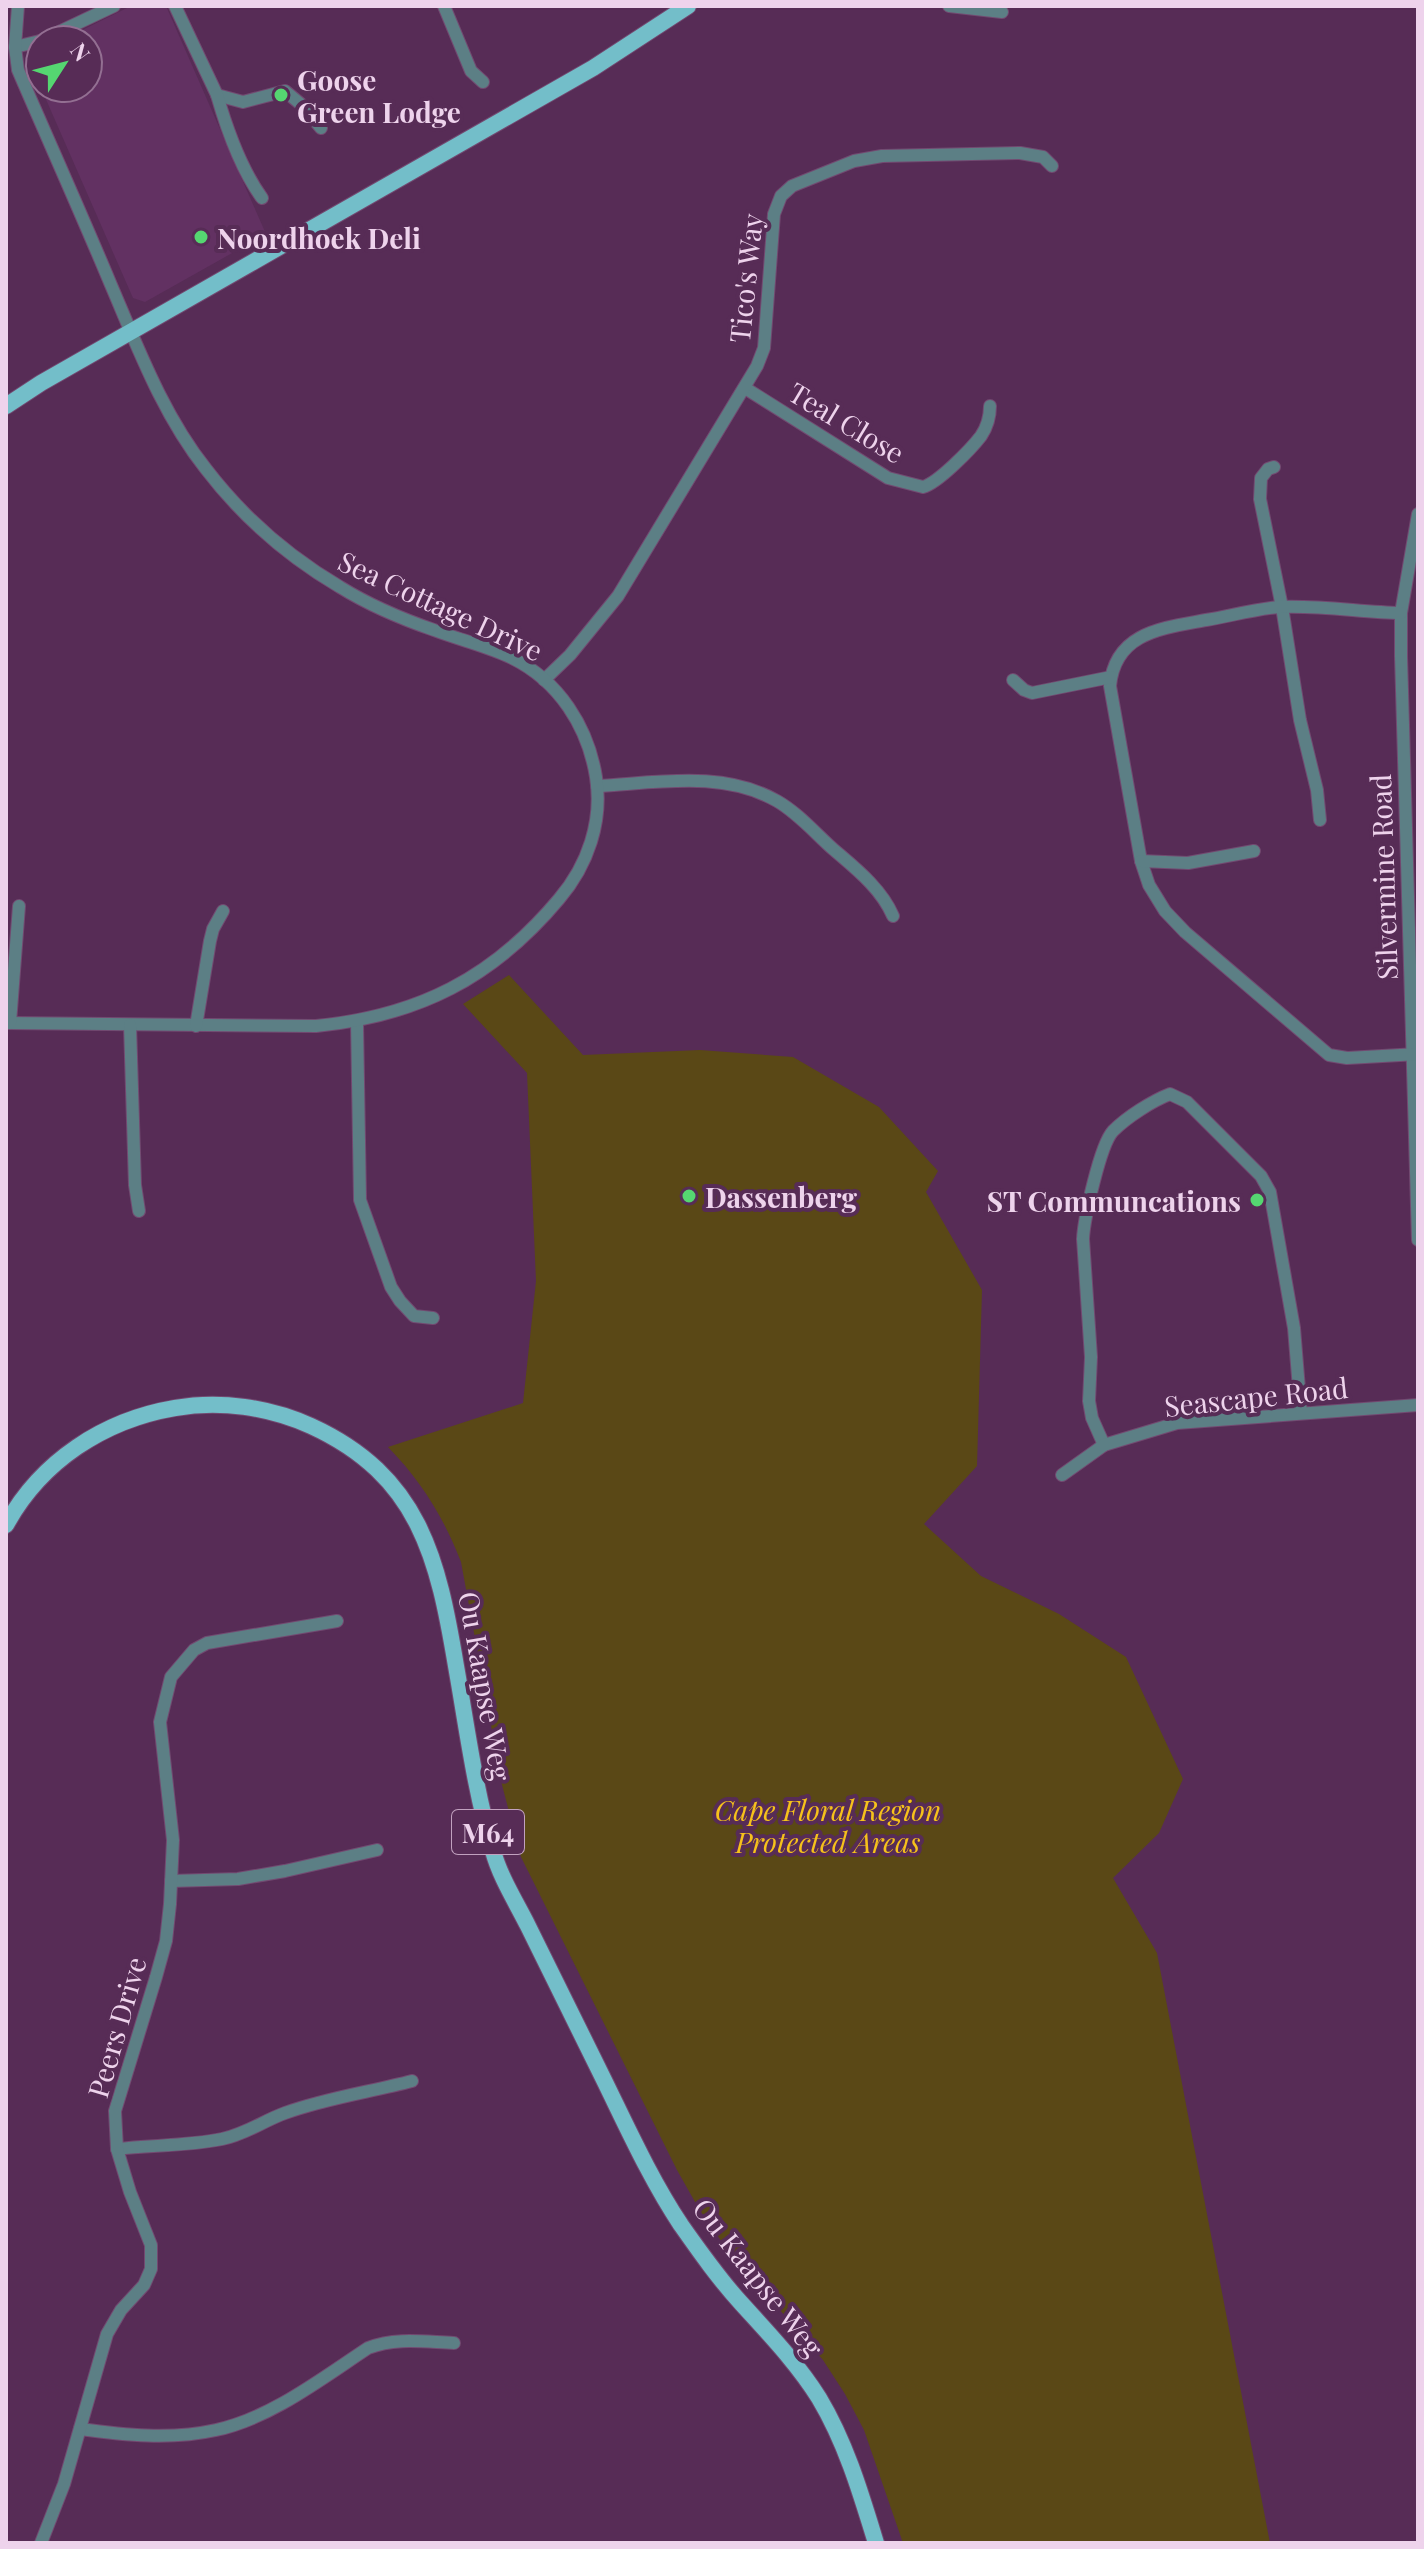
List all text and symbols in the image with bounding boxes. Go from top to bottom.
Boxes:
north arrow [24,24,104,104]
text: N [64,36,98,67]
place label: Goose Green Lodge [297,61,461,130]
marker: Goose Green Lodge [272,86,290,104]
street label: Tico's Way [720,212,770,344]
place label: Noordhoek Deli [217,219,421,256]
marker: Noordhoek Deli [192,228,210,246]
street label: Teal Close [782,373,912,471]
street label: Sea Cottage Drive [333,541,549,669]
street label: Silvermine Road [1361,773,1405,981]
place label: Dassenberg [705,1178,857,1215]
place label: ST Communcations [987,1182,1241,1219]
marker: Dassenberg [680,1187,698,1205]
marker: ST Communcations [1248,1191,1266,1209]
street label: Seascape Road [1162,1368,1350,1424]
street label: Ou Kaapse Weg [451,1588,521,1784]
park label: Cape Floral Region Protected Areas [715,1791,941,1860]
road number: M64 [452,1810,524,1854]
street label: Peers Drive [78,1952,154,2102]
street label: Ou Kaapse Weg [685,2190,833,2364]

